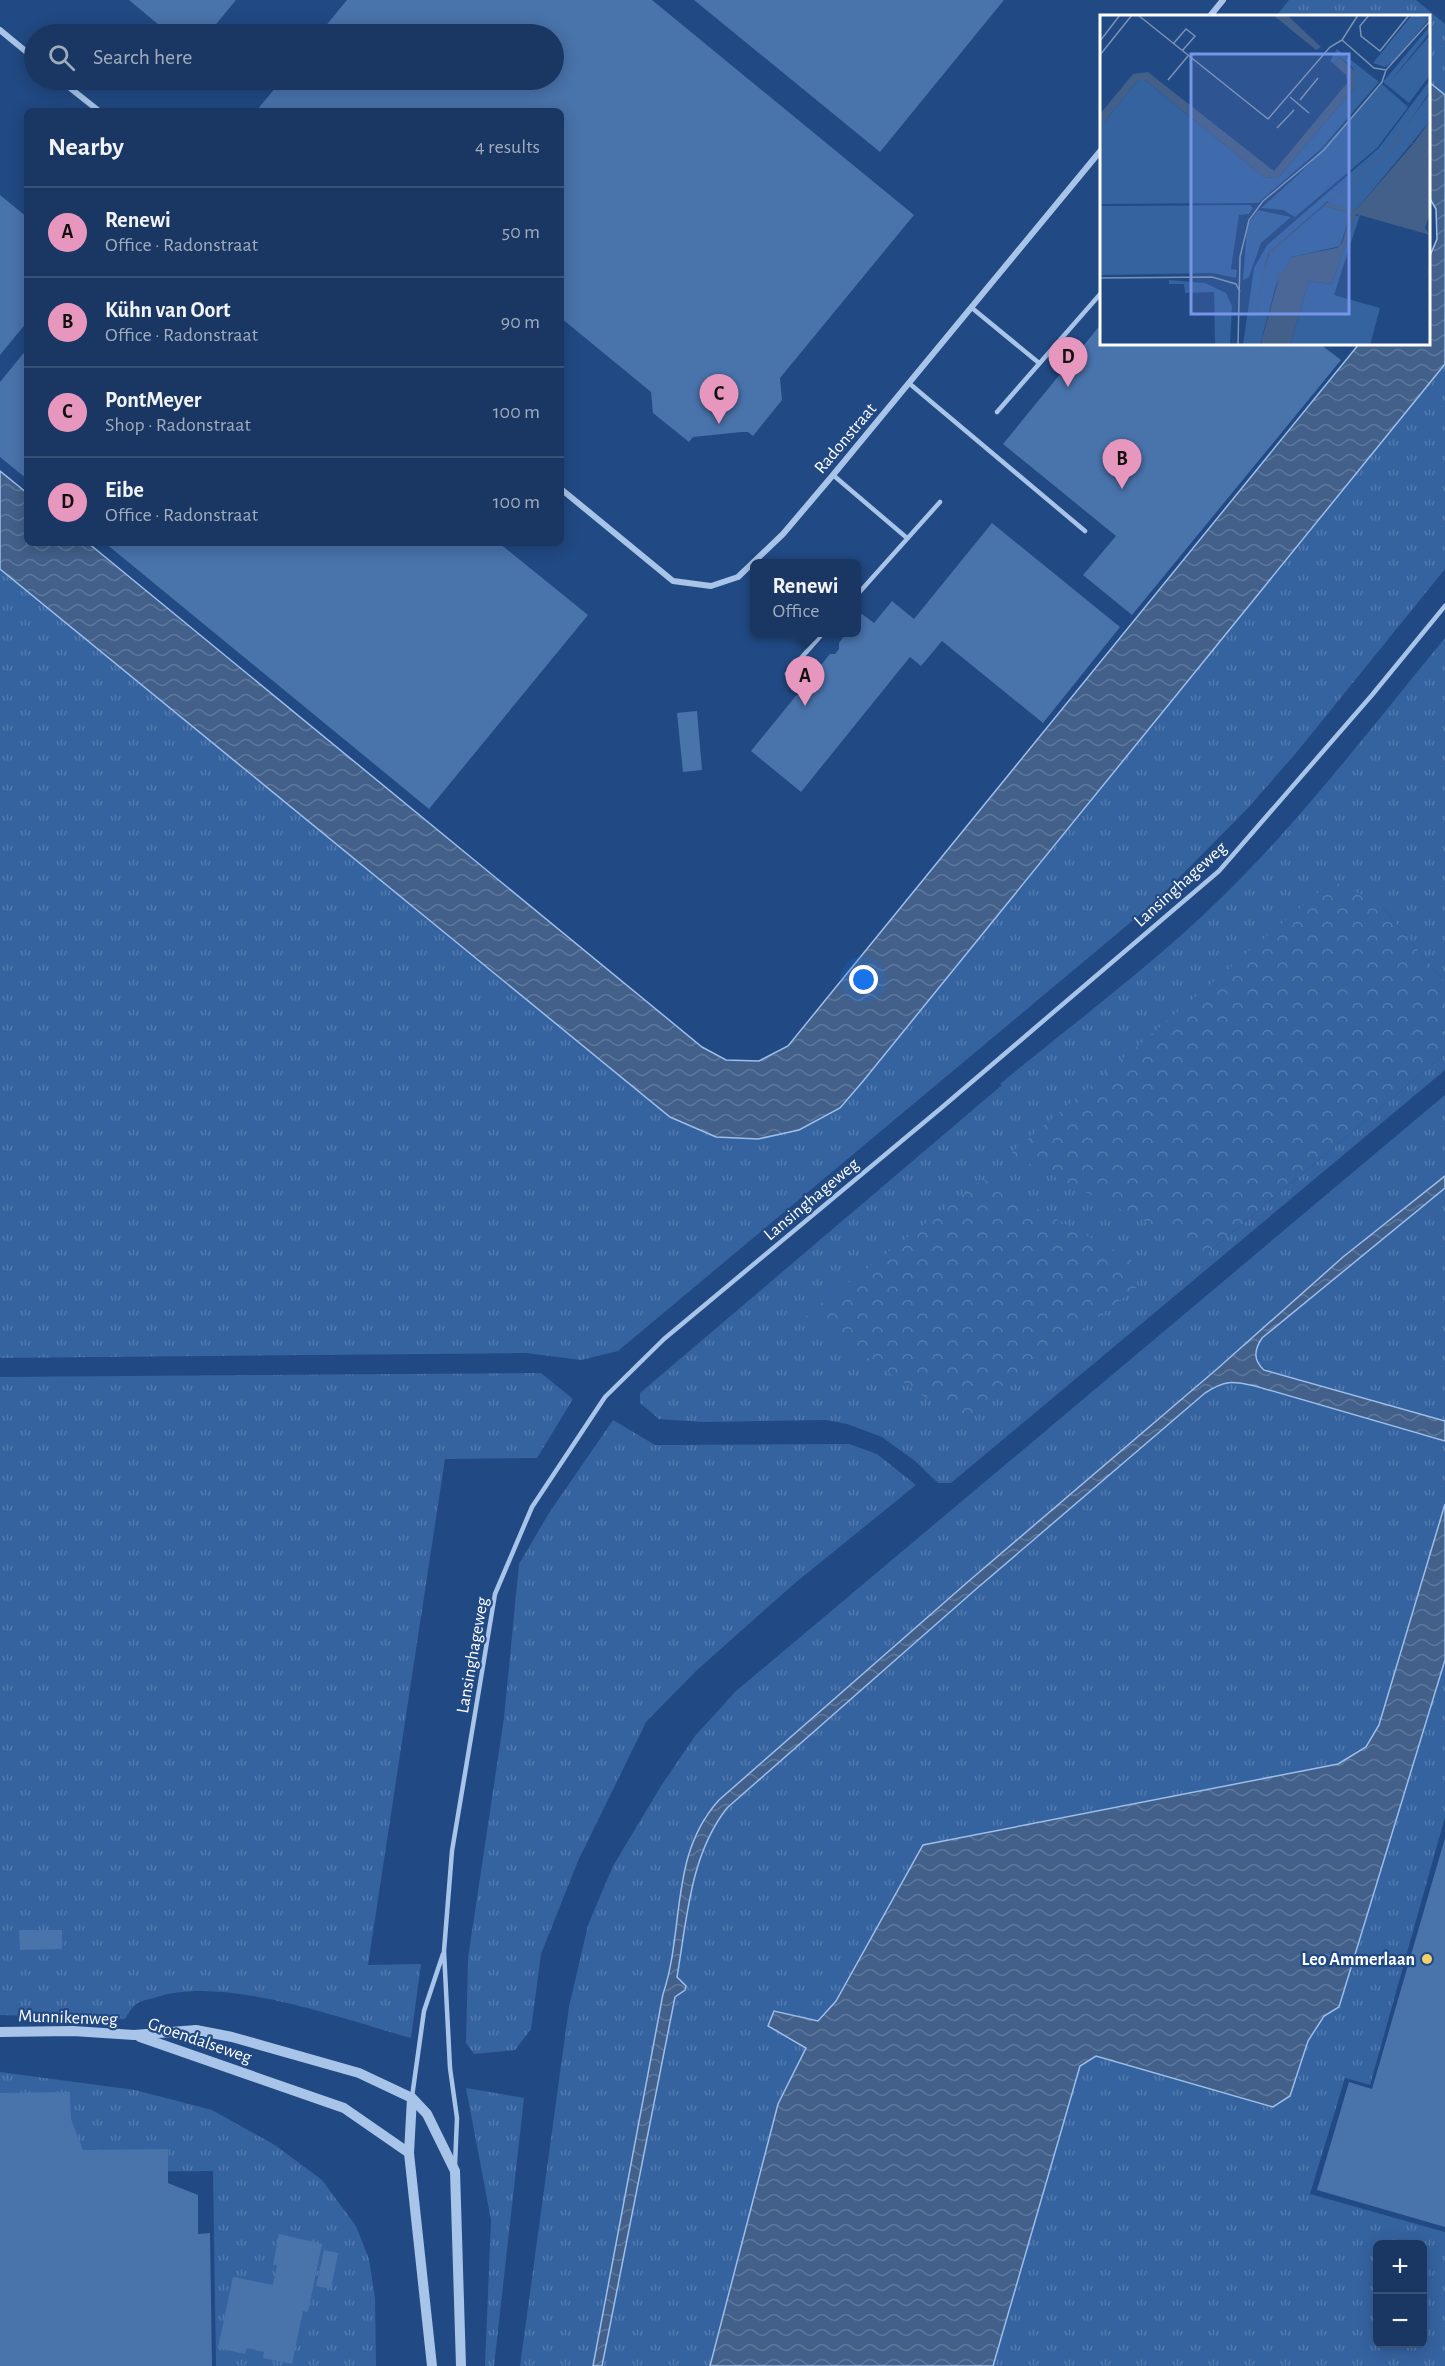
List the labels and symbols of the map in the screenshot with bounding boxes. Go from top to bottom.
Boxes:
inset map [1100,15,1430,345]
pin: D [1048,338,1088,387]
pin: C [700,374,738,424]
street label: Radonstraat [811,400,880,477]
pin: B [1102,440,1142,489]
pin: A [786,656,824,706]
street label: Lansinghageweg [1131,839,1231,931]
your location [849,965,878,994]
street label: Lansinghageweg [761,1155,863,1244]
street label: Lansinghageweg [454,1596,492,1715]
place label: Leo Ammerlaan [1302,1951,1415,1969]
marker: Leo Ammerlaan [1420,1952,1434,1966]
street label: Munnikenweg [18,2007,118,2029]
street label: Groendalseweg [145,2015,254,2067]

